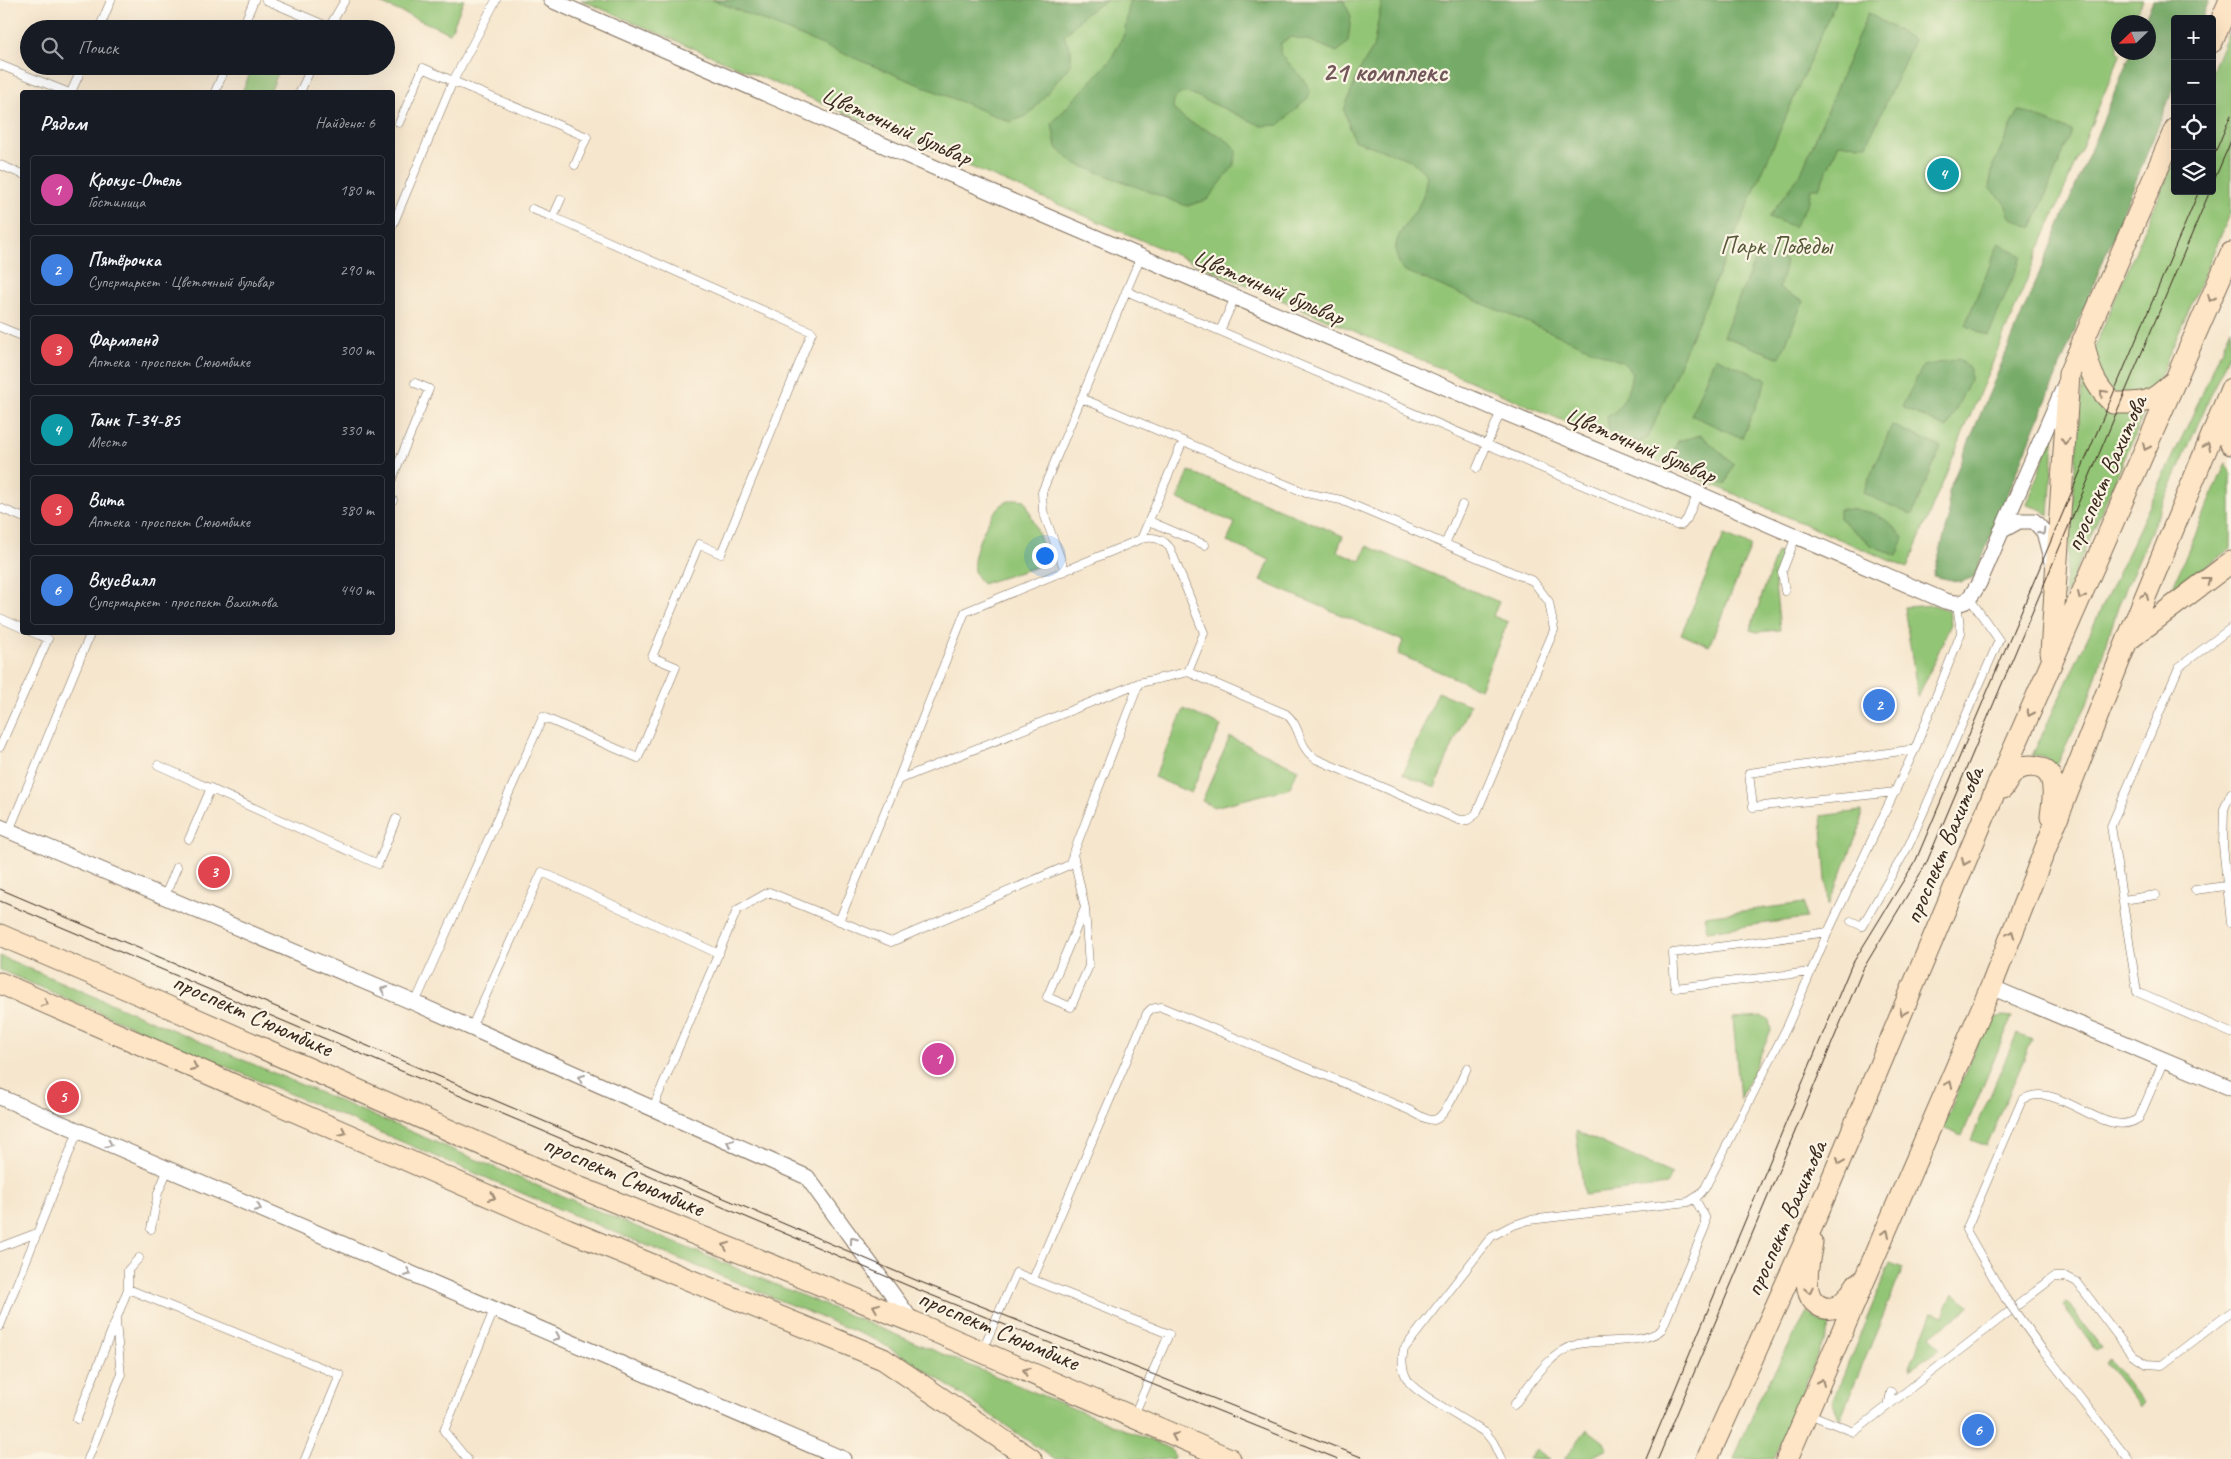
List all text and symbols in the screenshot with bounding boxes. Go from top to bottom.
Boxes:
north arrow [2111,15,2156,60]
map controls [2171,15,2216,195]
button: + [2171,15,2216,60]
search box [20,20,395,75]
icon: search [38,34,66,62]
text: Поиск [78,36,118,60]
district label: 21 комплекс [1322,54,1448,89]
button: − [2171,60,2216,105]
street label: Цветочный бульвар [816,78,978,174]
button: locate [2171,105,2216,150]
text: Рядом [40,110,87,136]
text: Найдено: 6 [315,113,375,133]
button: layers [2171,150,2216,195]
pin: 4 [1927,155,1959,193]
text: Крокус-Отель [88,168,181,192]
text: 1 [53,180,61,200]
text: 180 m [340,180,374,200]
text: Гостиница [88,192,145,212]
park label: Парк Победы [1720,230,1834,262]
street label: Цветочный бульвар [1188,241,1351,334]
text: Пятёрочка [88,248,161,272]
text: 2 [53,260,61,280]
text: 290 m [340,260,374,280]
text: Супермаркет · Цветочный бульвар [88,272,274,292]
one-way arrow [2207,293,2218,302]
text: Фармленд [88,328,157,352]
text: 3 [53,340,61,360]
text: 300 m [340,340,374,360]
text: Аптека · проспект Сююмбике [88,352,250,372]
street label: проспект Вахитова [2057,388,2156,556]
one-way arrow [2100,390,2109,399]
street label: Цветочный бульвар [1560,399,1723,492]
text: Танк Т-34-85 [88,408,179,432]
text: 4 [53,420,61,440]
text: 330 m [340,420,374,440]
text: Место [88,432,126,452]
one-way arrow [2060,437,2071,445]
one-way arrow [2142,442,2153,451]
one-way arrow [2201,442,2212,451]
text: Вита [88,488,124,512]
text: 5 [54,500,60,520]
text: 380 m [340,500,374,520]
text: Аптека · проспект Сююмбике [88,512,250,532]
one-way arrow [2035,527,2045,536]
your location [1032,543,1058,569]
text: ВкусВилл [88,568,154,592]
one-way arrow [2201,577,2210,585]
text: 6 [53,580,61,600]
text: 440 m [340,580,374,600]
one-way arrow [2077,591,2088,600]
text: Супермаркет · проспект Вахитова [88,592,277,612]
one-way arrow [2139,592,2150,601]
pin: 2 [1863,686,1895,724]
one-way arrow [2026,708,2037,717]
street label: проспект Вахитова [1897,760,1992,929]
pin: 3 [198,853,230,891]
one-way arrow [1961,857,1972,866]
one-way arrow [2006,930,2016,938]
street label: проспект Сююмбике [168,965,339,1065]
one-way arrow [380,986,389,997]
one-way arrow [40,996,49,1007]
one-way arrow [1898,1007,1908,1015]
pin: 1 [922,1040,954,1078]
one-way arrow [189,1060,198,1071]
one-way arrow [577,1073,586,1084]
pin: 5 [47,1078,79,1116]
one-way arrow [1943,1080,1954,1089]
one-way arrow [338,1125,347,1136]
street label: проспект Сююмбике [538,1128,711,1225]
street label: проспект Вахитова [1737,1133,1836,1301]
one-way arrow [104,1138,113,1149]
one-way arrow [726,1139,735,1150]
one-way arrow [1835,1156,1846,1165]
one-way arrow [487,1191,496,1202]
one-way arrow [253,1202,262,1213]
one-way arrow [1879,1229,1890,1238]
one-way arrow [850,1236,859,1246]
one-way arrow [722,1242,731,1253]
one-way arrow [403,1266,412,1277]
street label: проспект Сююмбике [913,1282,1086,1379]
one-way arrow [1804,1286,1814,1294]
one-way arrow [873,1303,881,1313]
one-way arrow [552,1330,561,1341]
one-way arrow [1022,1366,1031,1377]
one-way arrow [1814,1378,1825,1387]
pin: 6 [1962,1411,1994,1449]
one-way arrow [1171,1431,1180,1442]

